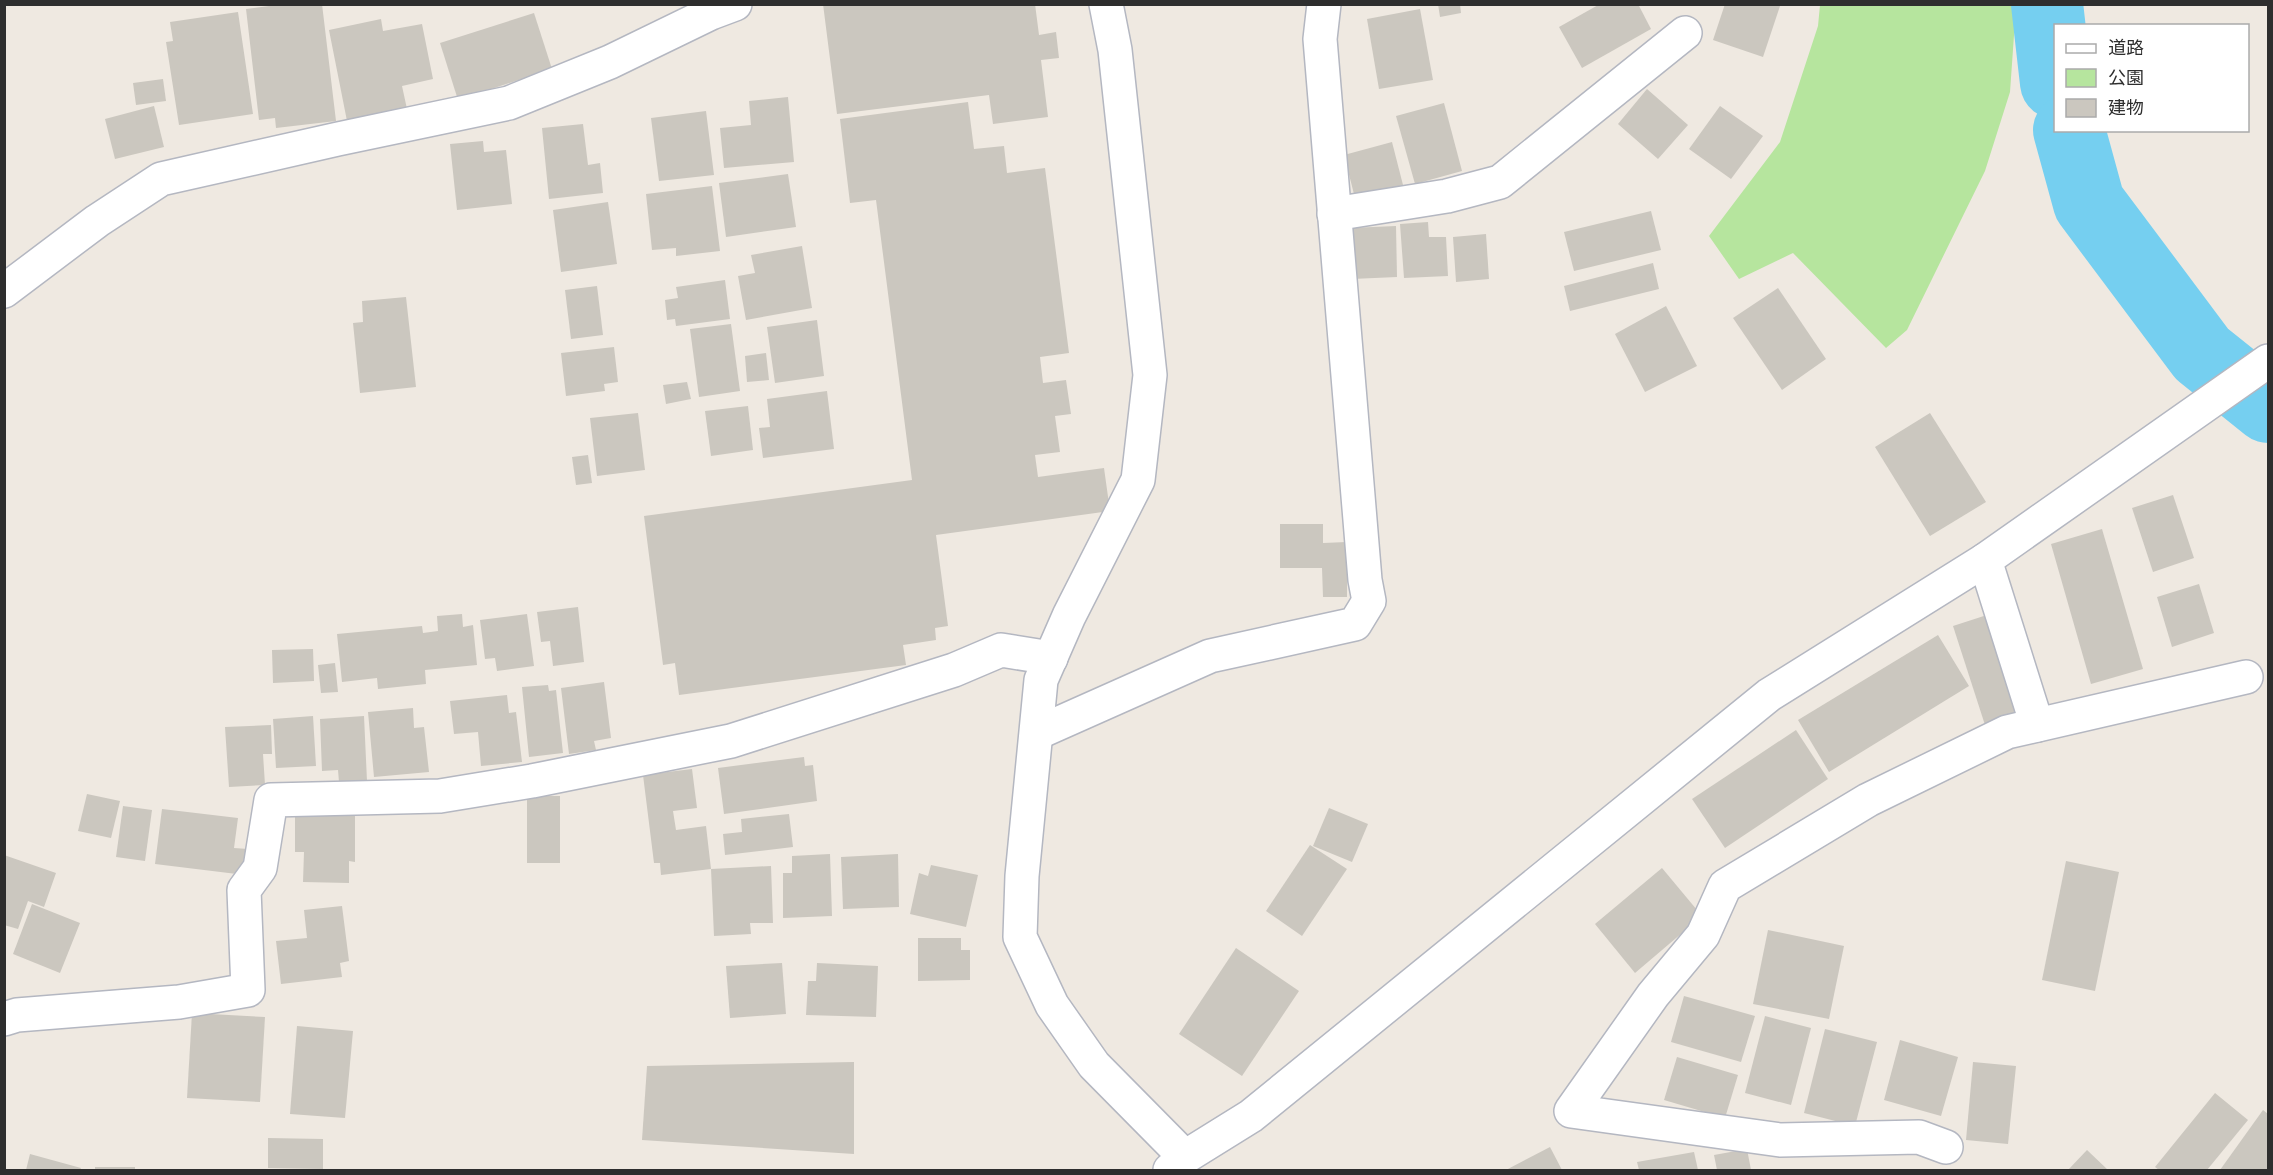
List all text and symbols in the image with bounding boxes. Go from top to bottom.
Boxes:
legend [2054,24,2249,132]
text: 道路 [2108,35,2144,59]
text: 公園 [2108,65,2144,89]
text: 建物 [2108,95,2144,119]

